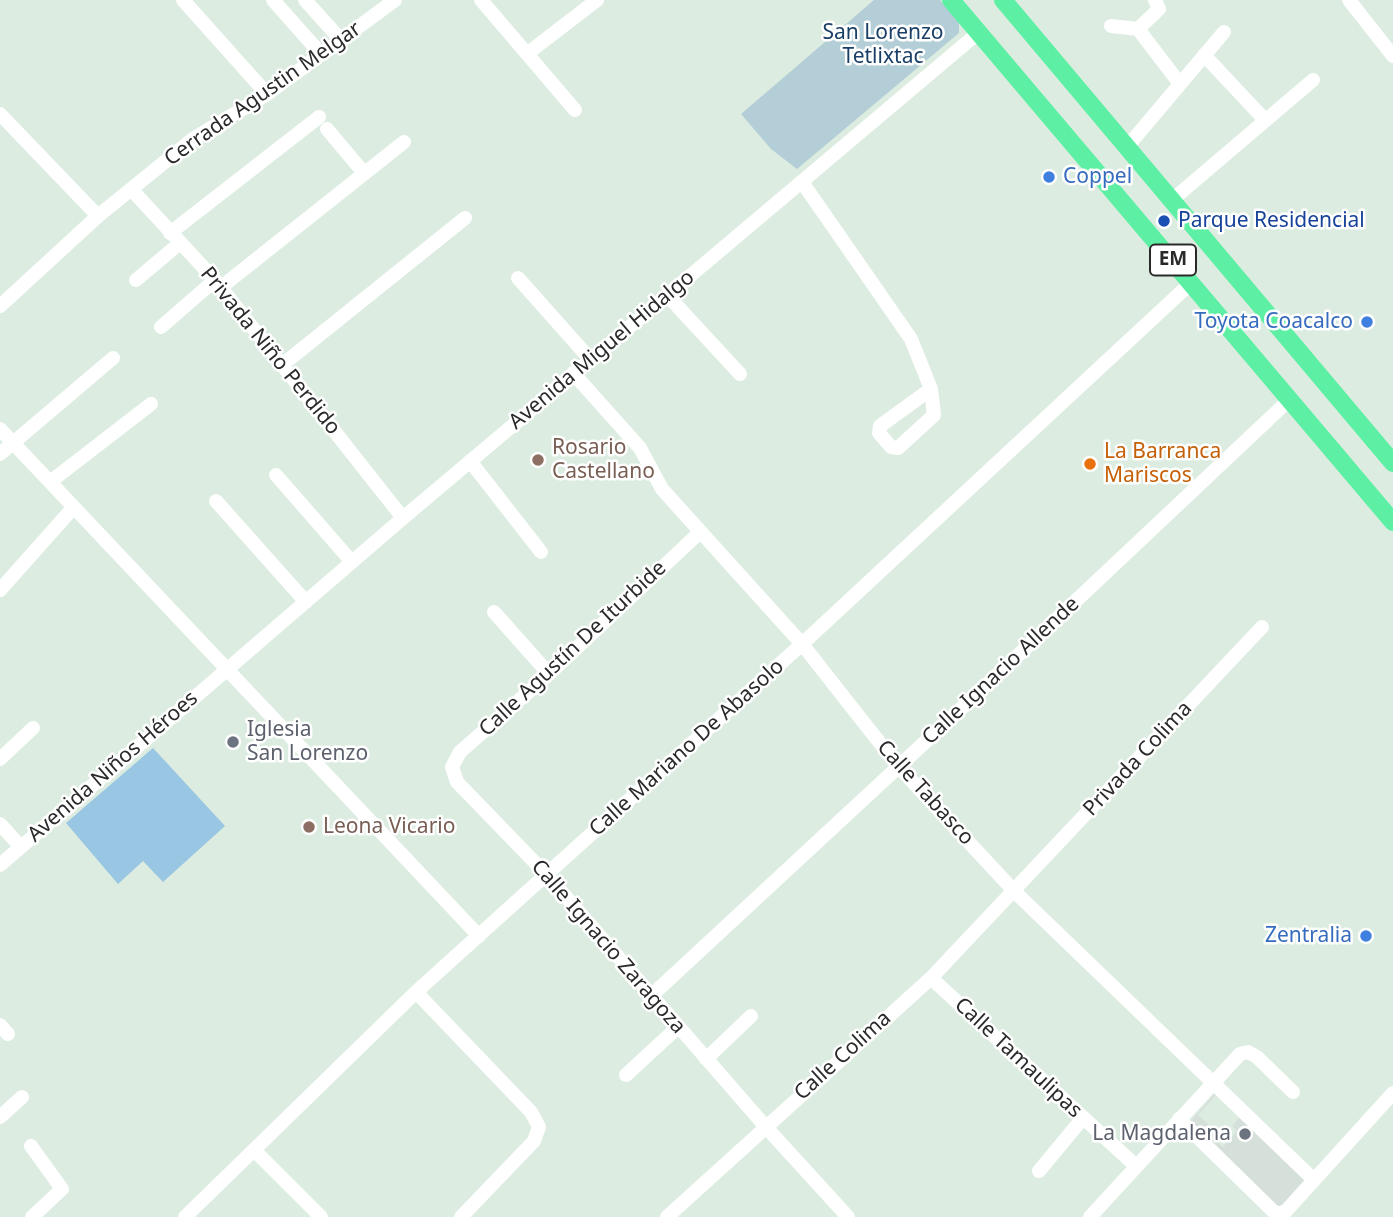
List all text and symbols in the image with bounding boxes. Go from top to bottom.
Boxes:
street label: Cerrada Agustin Melgar [160,16,366,172]
park label: San Lorenzo Tetlixtac [822,20,944,70]
place label: Coppel [1063,164,1132,190]
marker: Coppel [1041,169,1057,185]
place label: Parque Residencial [1178,208,1365,234]
marker: Parque Residencial [1156,213,1172,229]
road number: EM [1150,244,1196,276]
street label: Privada Niño Perdido [195,262,345,440]
street label: Avenida Miguel Hidalgo [504,265,700,435]
place label: Toyota Coacalco [1194,309,1353,335]
marker: Toyota Coacalco [1359,314,1375,330]
place label: Rosario Castellano [552,435,655,485]
place label: La Barranca Mariscos [1104,439,1221,489]
marker: Rosario Castellano [530,452,546,468]
marker: La Barranca Mariscos [1082,456,1098,472]
street label: Calle Agustín De Iturbide [474,556,672,742]
street label: Calle Ignacio Allende [917,592,1085,750]
street label: Calle Mariano De Abasolo [585,654,789,842]
street label: Avenida Niños Héroes [23,686,203,848]
street label: Privada Colima [1078,696,1198,822]
place label: Iglesia San Lorenzo [247,717,368,767]
marker: Iglesia San Lorenzo [225,734,241,750]
street label: Calle Tabasco [871,735,979,851]
place label: Leona Vicario [323,814,455,840]
marker: Leona Vicario [301,819,317,835]
street label: Calle Ignacio Zaragoza [525,855,691,1039]
place label: Zentralia [1265,923,1352,949]
marker: Zentralia [1358,928,1374,944]
street label: Calle Tamaulipas [949,993,1087,1123]
street label: Calle Colima [789,1006,897,1106]
place label: La Magdalena [1092,1121,1231,1147]
marker: La Magdalena [1237,1126,1253,1142]

